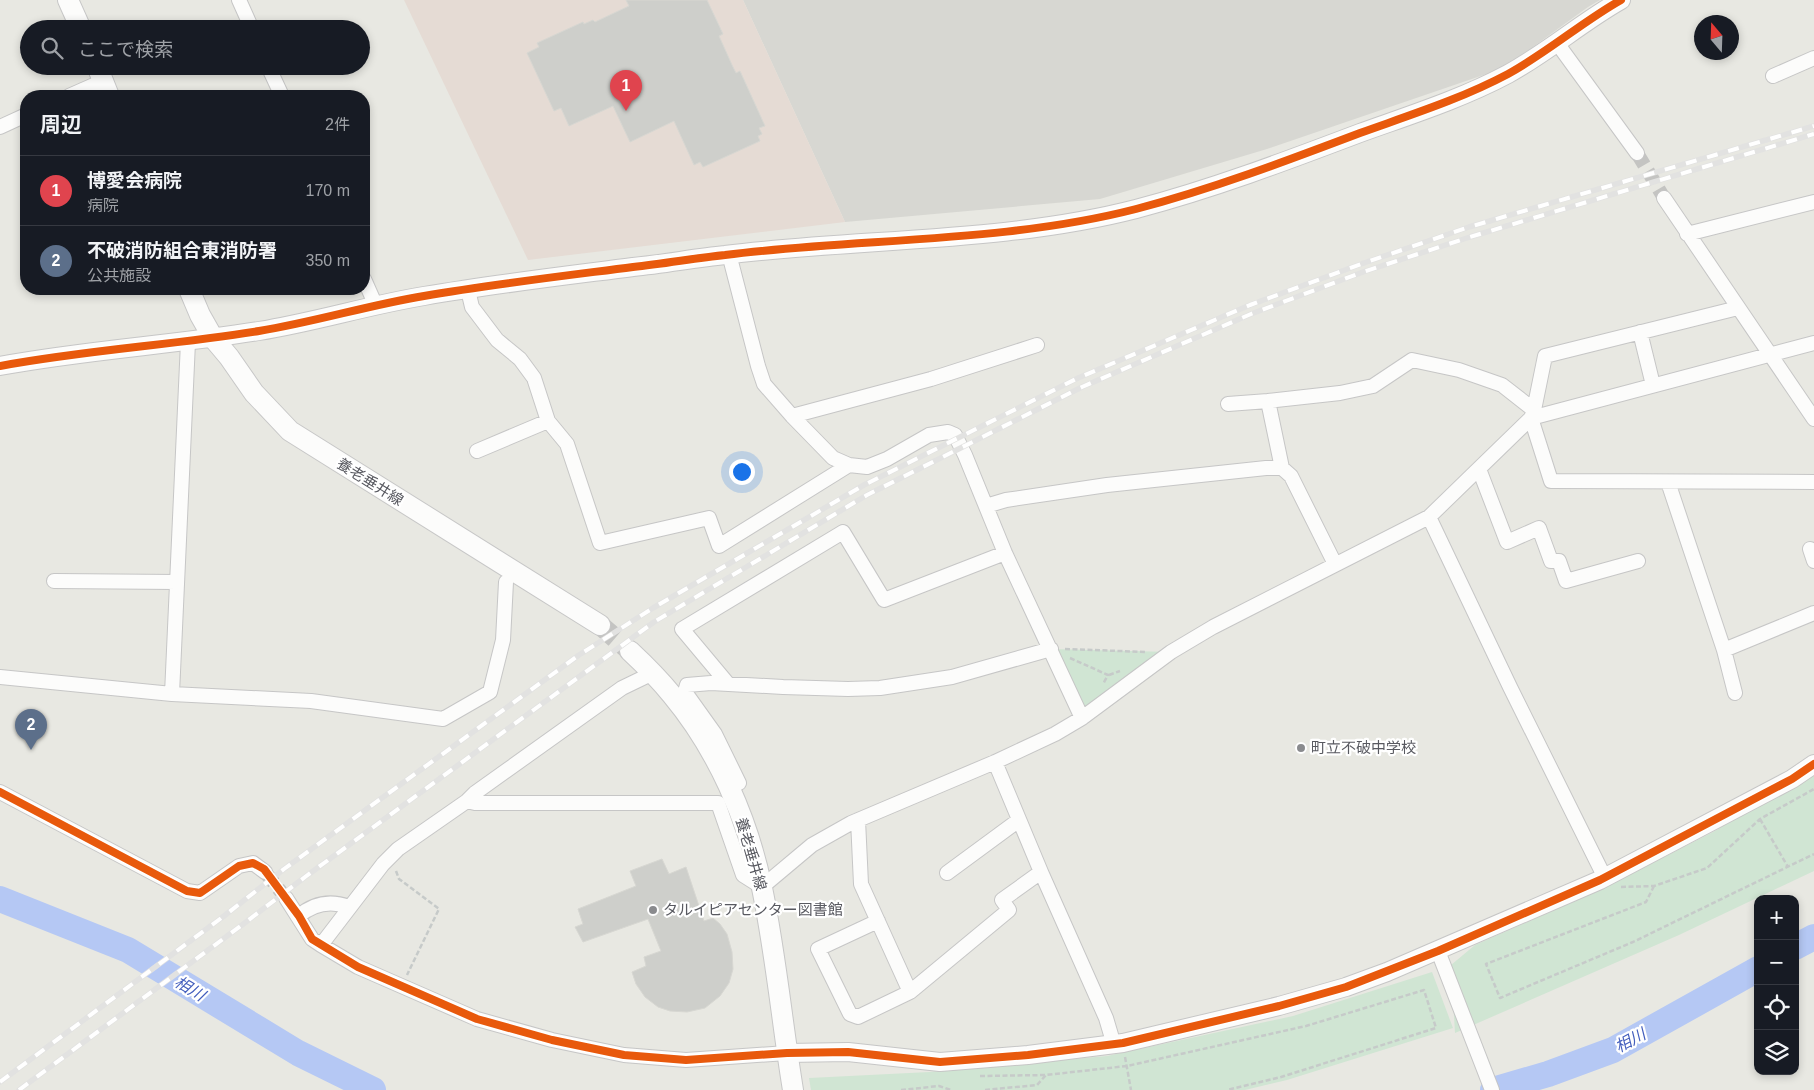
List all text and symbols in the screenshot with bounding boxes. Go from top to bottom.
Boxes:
north arrow [1694,15,1739,60]
search box [20,20,370,75]
icon: search [38,34,66,62]
text: ここで検索 [78,39,173,60]
pin: 1 [610,70,642,111]
text: 周辺 [40,113,82,136]
text: 2件 [325,116,350,133]
text: 博愛会病院 [87,170,182,191]
text: 1 [52,182,60,199]
text: 170 m [306,182,350,199]
text: 病院 [87,197,119,214]
text: 不破消防組合東消防署 [87,240,277,261]
text: 2 [52,252,60,269]
text: 350 m [306,252,350,269]
text: 公共施設 [87,267,151,284]
street label: 養老垂井線 [334,454,407,509]
your location [729,459,755,485]
pin: 2 [15,709,47,750]
place label: 町立不破中学校 [1311,739,1416,756]
marker: 町立不破中学校 [1295,742,1307,754]
street label: 養老垂井線 [733,815,770,892]
map controls [1754,895,1799,1075]
button: + [1754,895,1799,940]
place label: タルイピアセンター図書館 [663,901,843,918]
marker: タルイピアセンター図書館 [647,904,659,916]
button: − [1754,940,1799,985]
water label: 相川 [172,973,210,1005]
button: locate [1754,985,1799,1030]
water label: 相川 [1612,1024,1650,1055]
button: layers [1754,1030,1799,1075]

